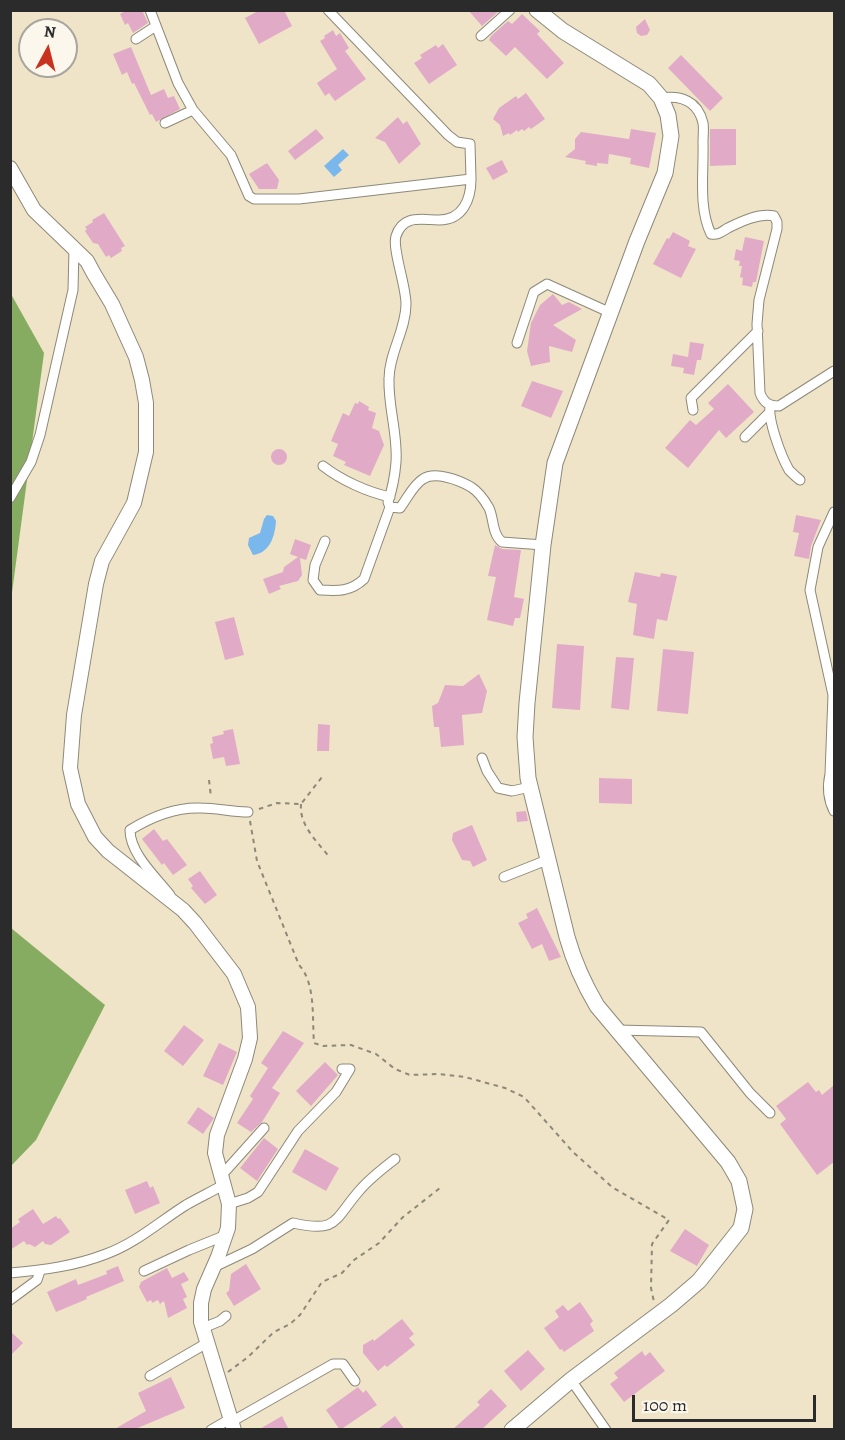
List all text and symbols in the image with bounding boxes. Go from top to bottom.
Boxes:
north arrow [18,18,78,78]
text: N [43,20,57,44]
scale bar [635,1383,820,1421]
text: 100 m [643,1393,687,1417]

